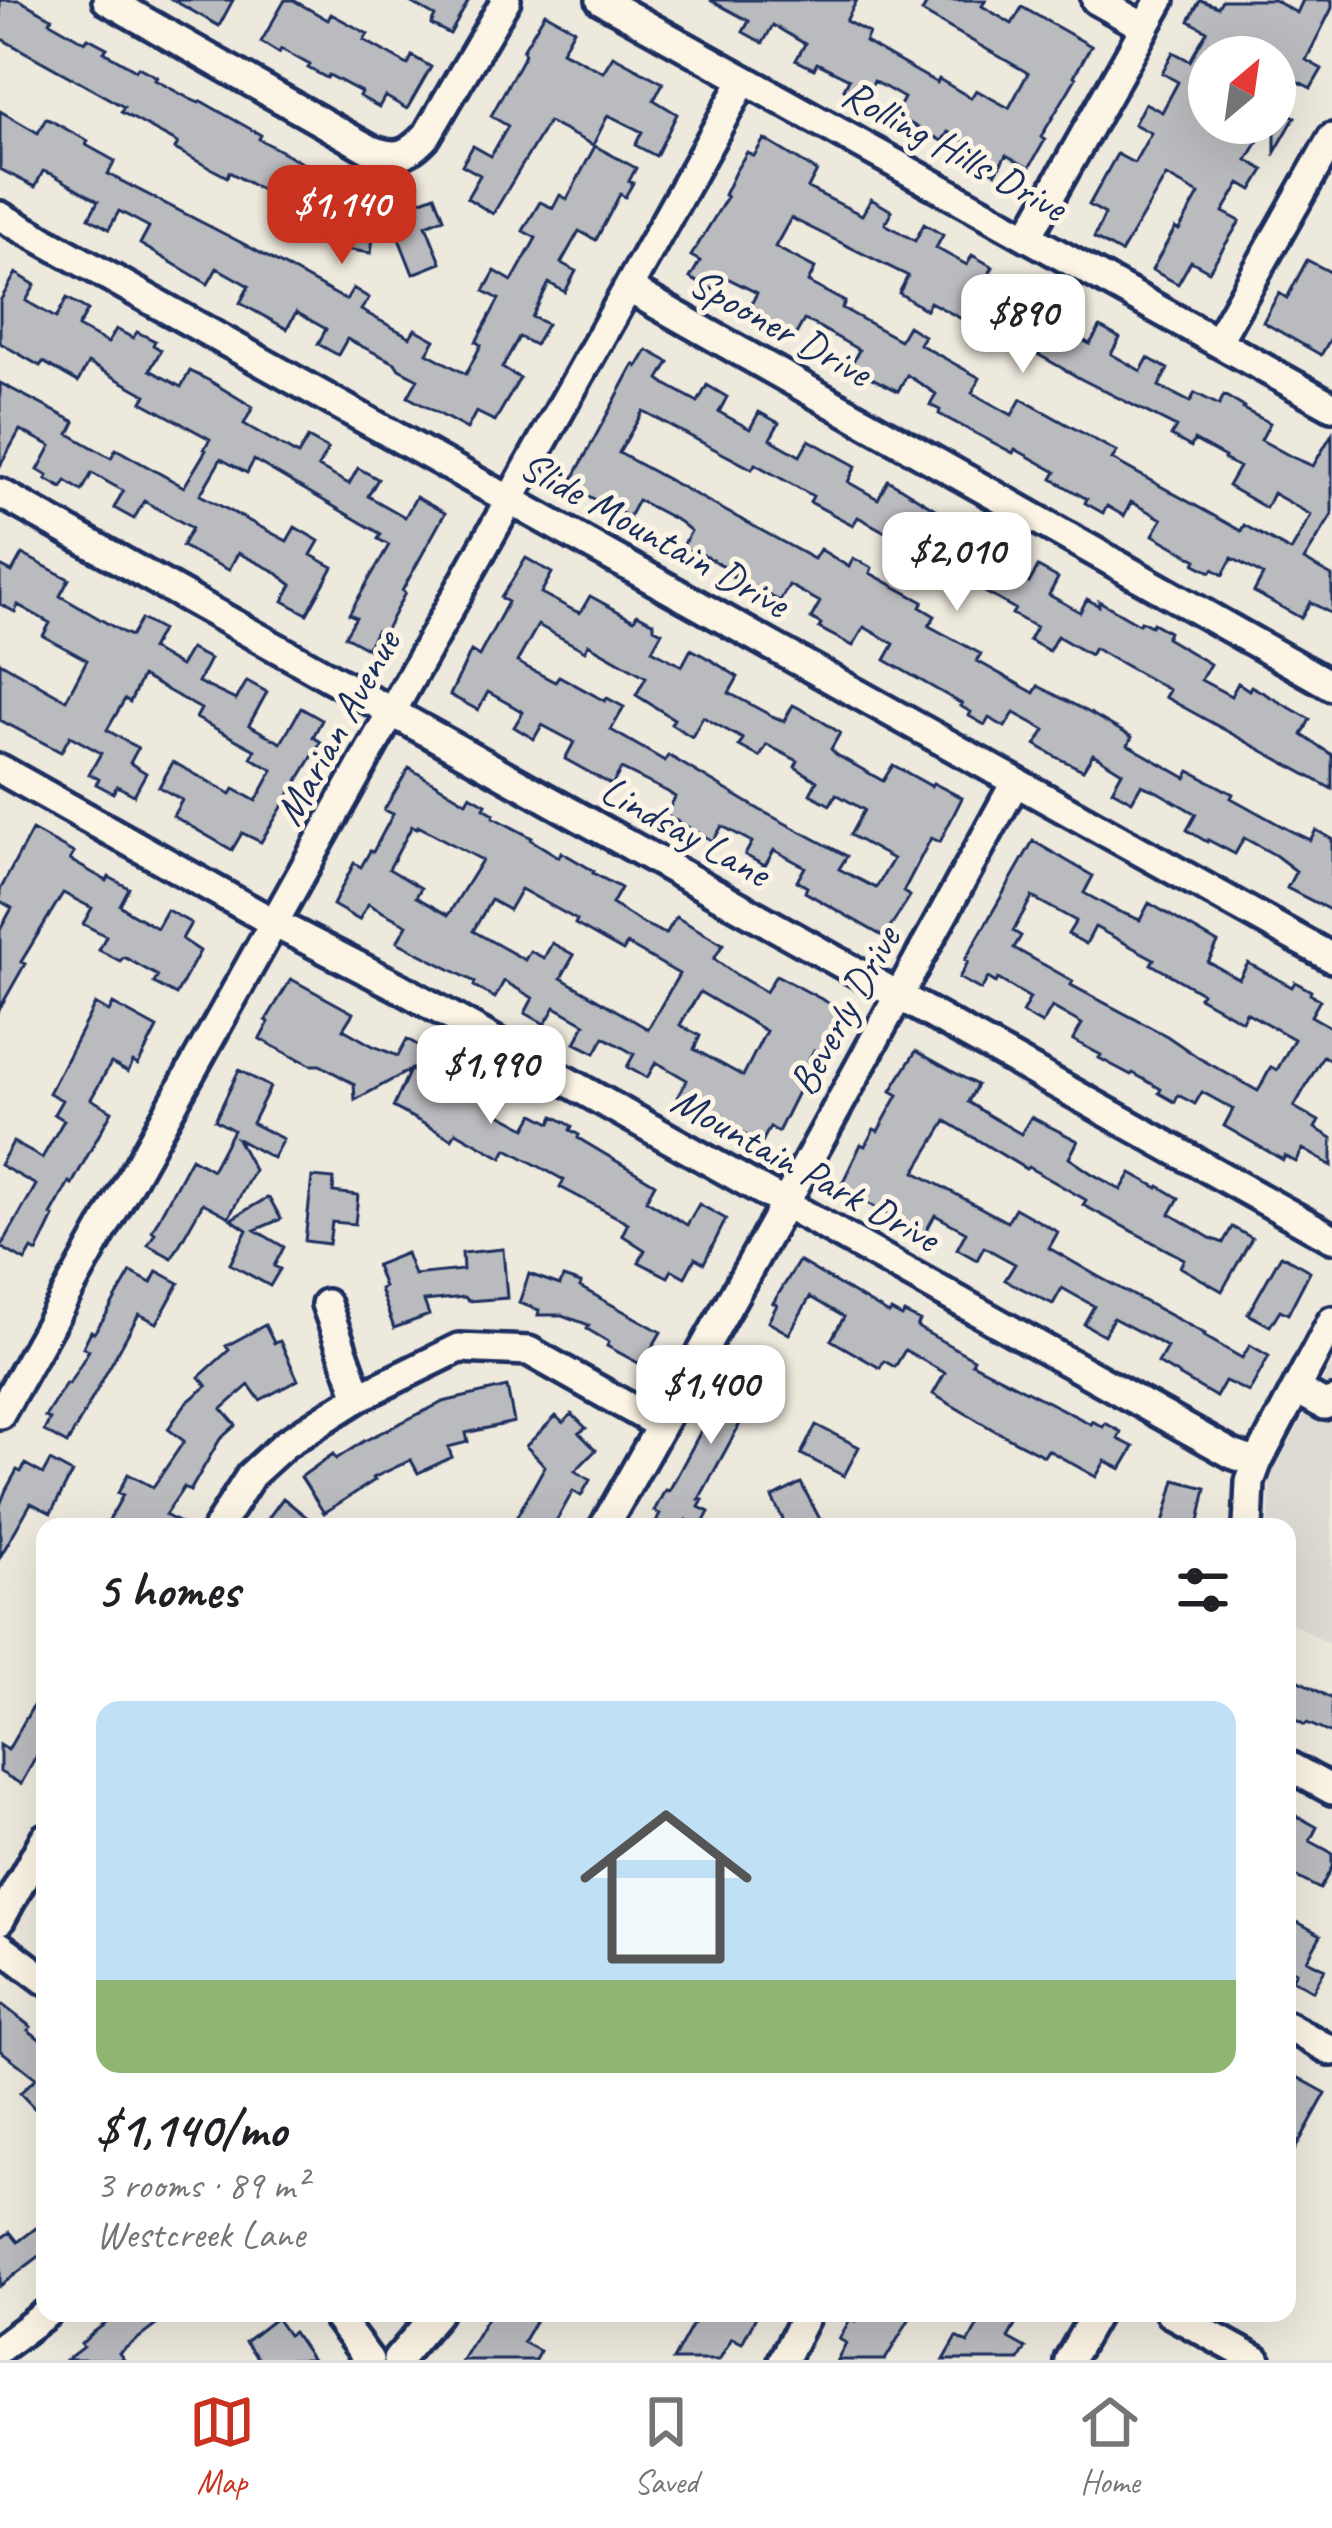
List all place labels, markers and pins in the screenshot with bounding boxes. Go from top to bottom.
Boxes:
pin: $1,140 [244,165,440,267]
pin: $890 [952,274,1094,376]
pin: $2,010 [859,512,1055,614]
pin: $1,990 [393,1025,589,1127]
pin: $1,400 [613,1345,809,1447]

